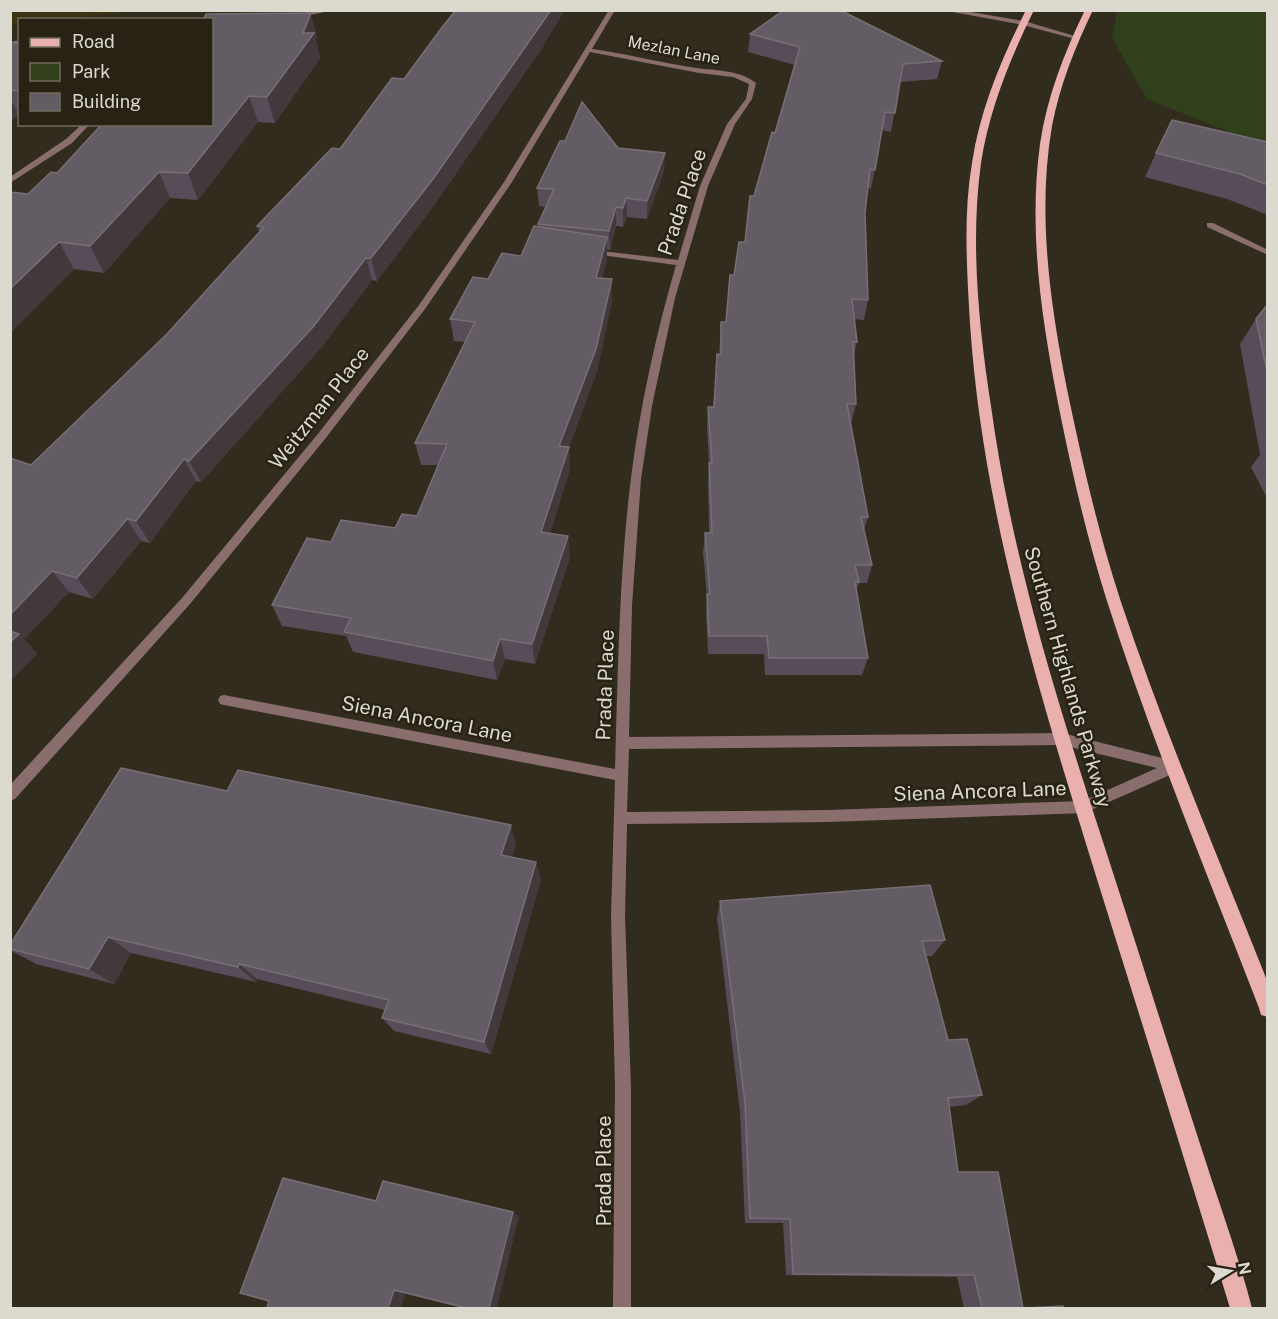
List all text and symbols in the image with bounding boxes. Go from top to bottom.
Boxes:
legend [18,18,213,126]
text: Road [72,31,115,52]
street label: Mezlan Lane [626,32,722,68]
text: Park [72,61,110,82]
text: Building [72,91,141,112]
street label: Prada Place [653,146,711,258]
street label: Weitzman Place [264,342,374,474]
street label: Southern Highlands Parkway [1019,544,1117,811]
street label: Prada Place [591,629,619,741]
street label: Siena Ancora Lane [340,691,514,747]
street label: Siena Ancora Lane [893,776,1067,806]
street label: Prada Place [592,1116,616,1226]
north arrow [1200,1241,1260,1301]
text: N [1234,1260,1255,1276]

